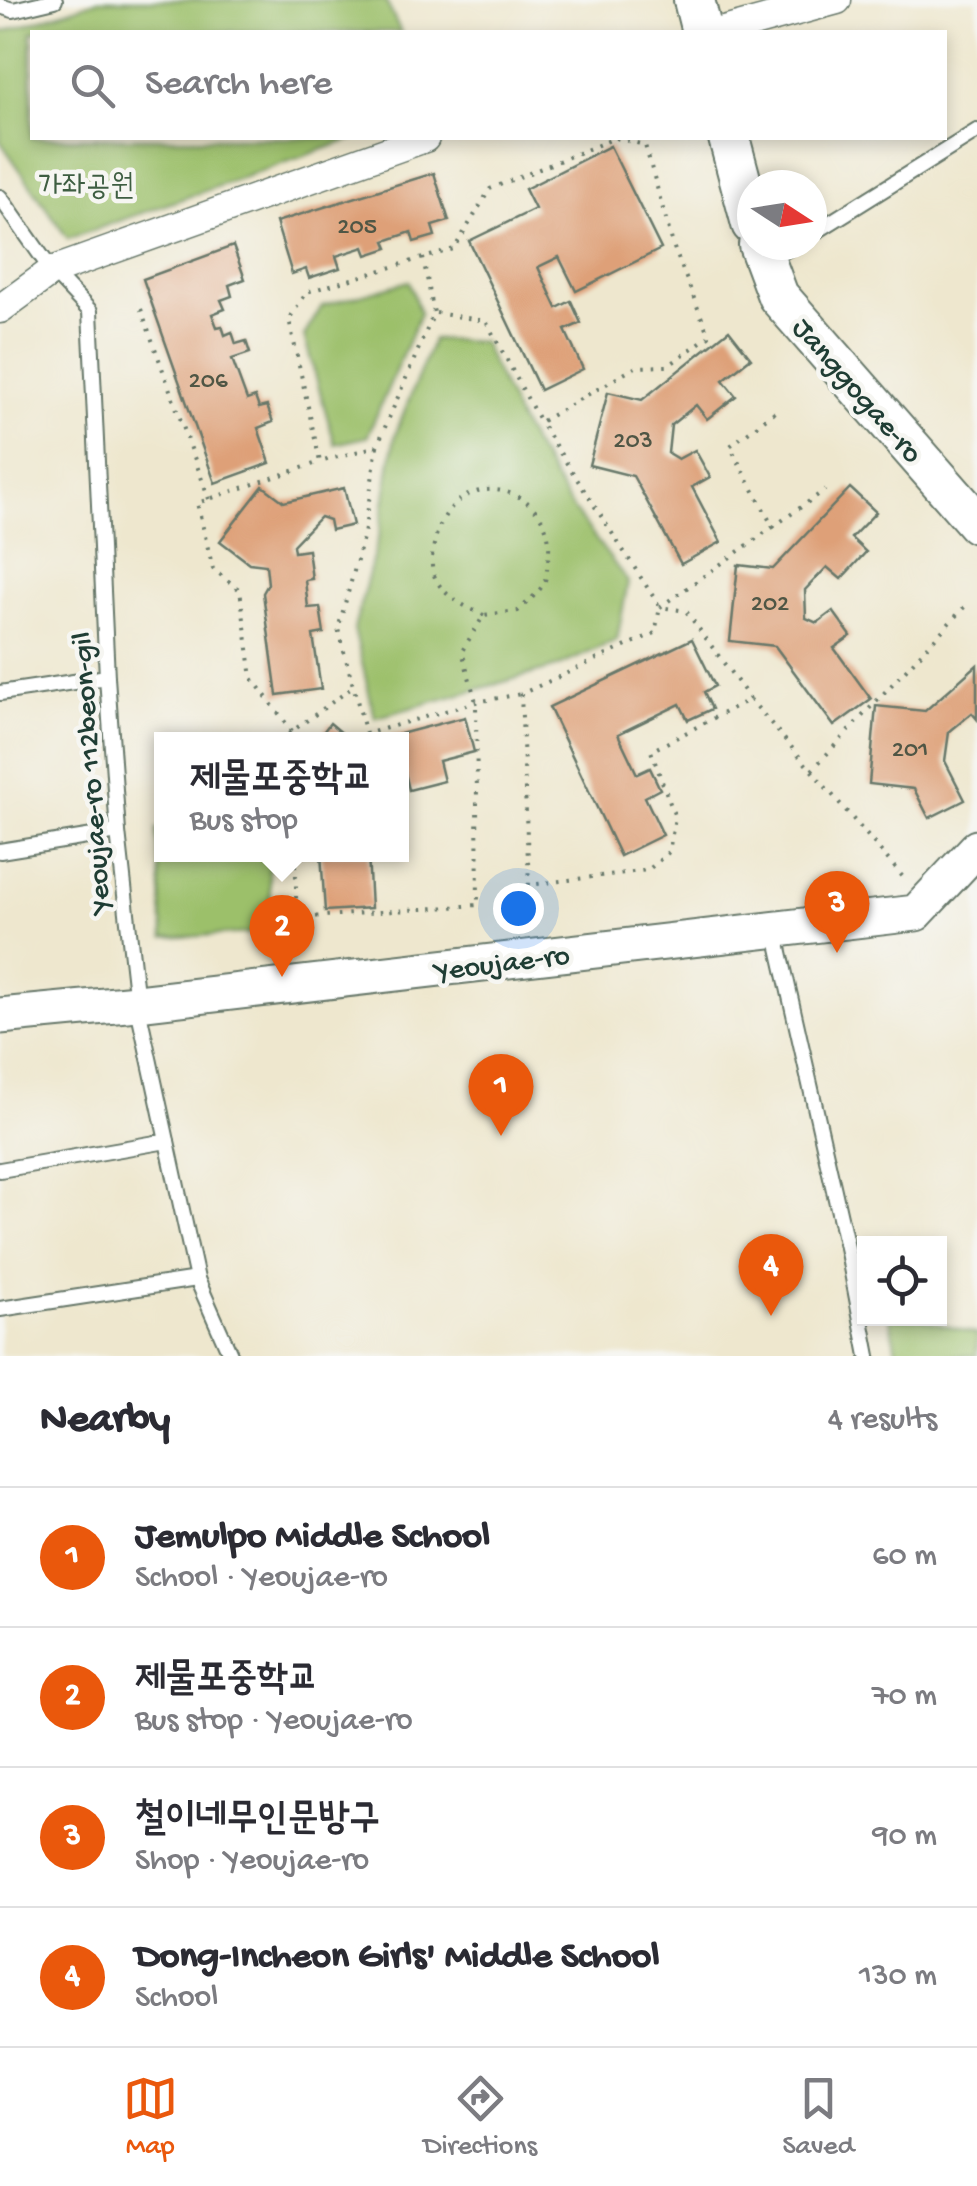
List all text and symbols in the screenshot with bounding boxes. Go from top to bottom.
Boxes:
search box [30,30,947,140]
icon: search [65,58,120,113]
text: Search here [145,63,332,107]
north arrow [737,170,827,260]
park label: 가좌공원 [38,171,134,206]
house number: 205 [337,214,377,243]
street label: Janggogae-ro [783,312,928,472]
house number: 206 [188,368,228,397]
house number: 203 [613,428,653,457]
house number: 202 [751,591,789,620]
street label: Yeoujae-ro 112beon-gil [66,631,121,918]
popup [154,732,409,862]
house number: 201 [892,737,928,766]
text: 제물포중학교 [190,759,373,803]
text: Bus stop [190,803,298,841]
pin: 3 [804,870,870,953]
your location [493,883,544,934]
pin: 2 [250,894,314,977]
street label: Yeoujae-ro [430,940,572,991]
pin: 1 [468,1054,534,1136]
pin: 4 [738,1234,804,1316]
map controls [857,1236,947,1326]
button: locate [857,1236,947,1326]
text: Nearby [40,1397,170,1446]
text: 4 results [828,1402,937,1440]
text: Jemulpo Middle School [135,1516,490,1560]
text: 1 [66,1538,79,1576]
text: 60 m [872,1538,937,1576]
text: School · Yeoujae-ro [135,1560,388,1598]
text: 제물포중학교 [135,1659,318,1703]
text: 2 [65,1678,80,1716]
text: 70 m [872,1678,937,1716]
text: Bus stop · Yeoujae-ro [135,1703,413,1741]
text: 철이네무인문방구 [135,1799,380,1843]
text: 3 [64,1818,81,1856]
text: 90 m [873,1818,937,1856]
text: Shop · Yeoujae-ro [135,1843,369,1881]
text: Dong-Incheon Girls' Middle School [135,1936,660,1980]
text: 4 [65,1958,80,1996]
text: 130 m [859,1958,937,1996]
text: School [135,1980,218,2018]
tab: Map [123,2071,178,2164]
tab: Directions [423,2071,537,2164]
tab: Saved [782,2071,854,2164]

